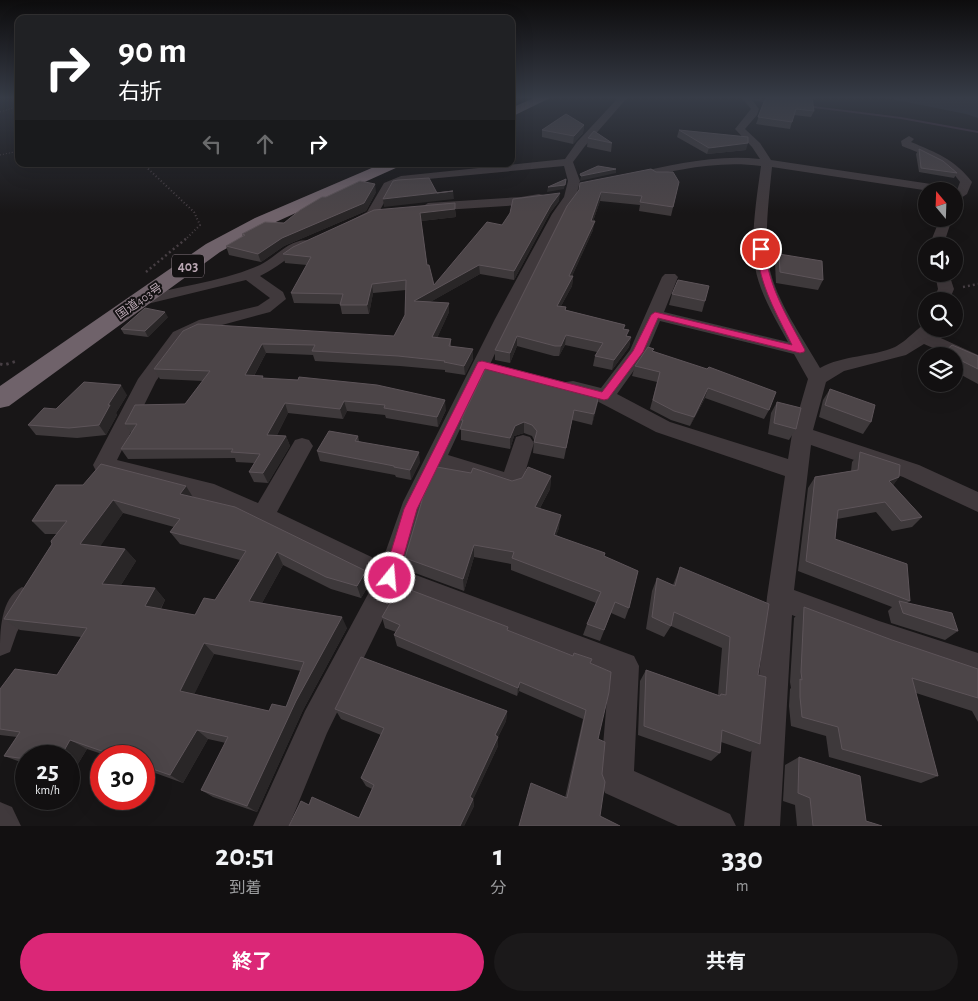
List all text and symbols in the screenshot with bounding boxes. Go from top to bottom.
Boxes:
text: 90 m [118,34,187,69]
icon: right [35,35,100,100]
text: 右折 [118,81,162,103]
icon: left [198,130,226,158]
icon: ahead [251,130,279,158]
icon: right [304,130,332,158]
north arrow [918,182,962,228]
map controls [918,182,963,392]
pin [740,228,782,270]
icon: arrive [747,235,775,263]
button: sound [918,237,963,282]
road number: 403 [172,255,204,278]
street label: 国道403号 [113,280,164,321]
button: search [918,292,963,337]
button: layers [918,347,963,392]
position arrow [363,551,415,603]
speed limit sign: 30 [90,745,155,810]
text: 25 [36,759,59,784]
text: km/h [35,784,60,796]
text: 20:51 [215,841,275,871]
text: 1 [493,841,504,871]
text: 330 [721,844,763,874]
text: m [736,878,749,894]
text: 到着 [229,880,261,896]
text: 分 [490,880,506,896]
button: 終了 [20,933,484,991]
button: 共有 [494,933,958,991]

